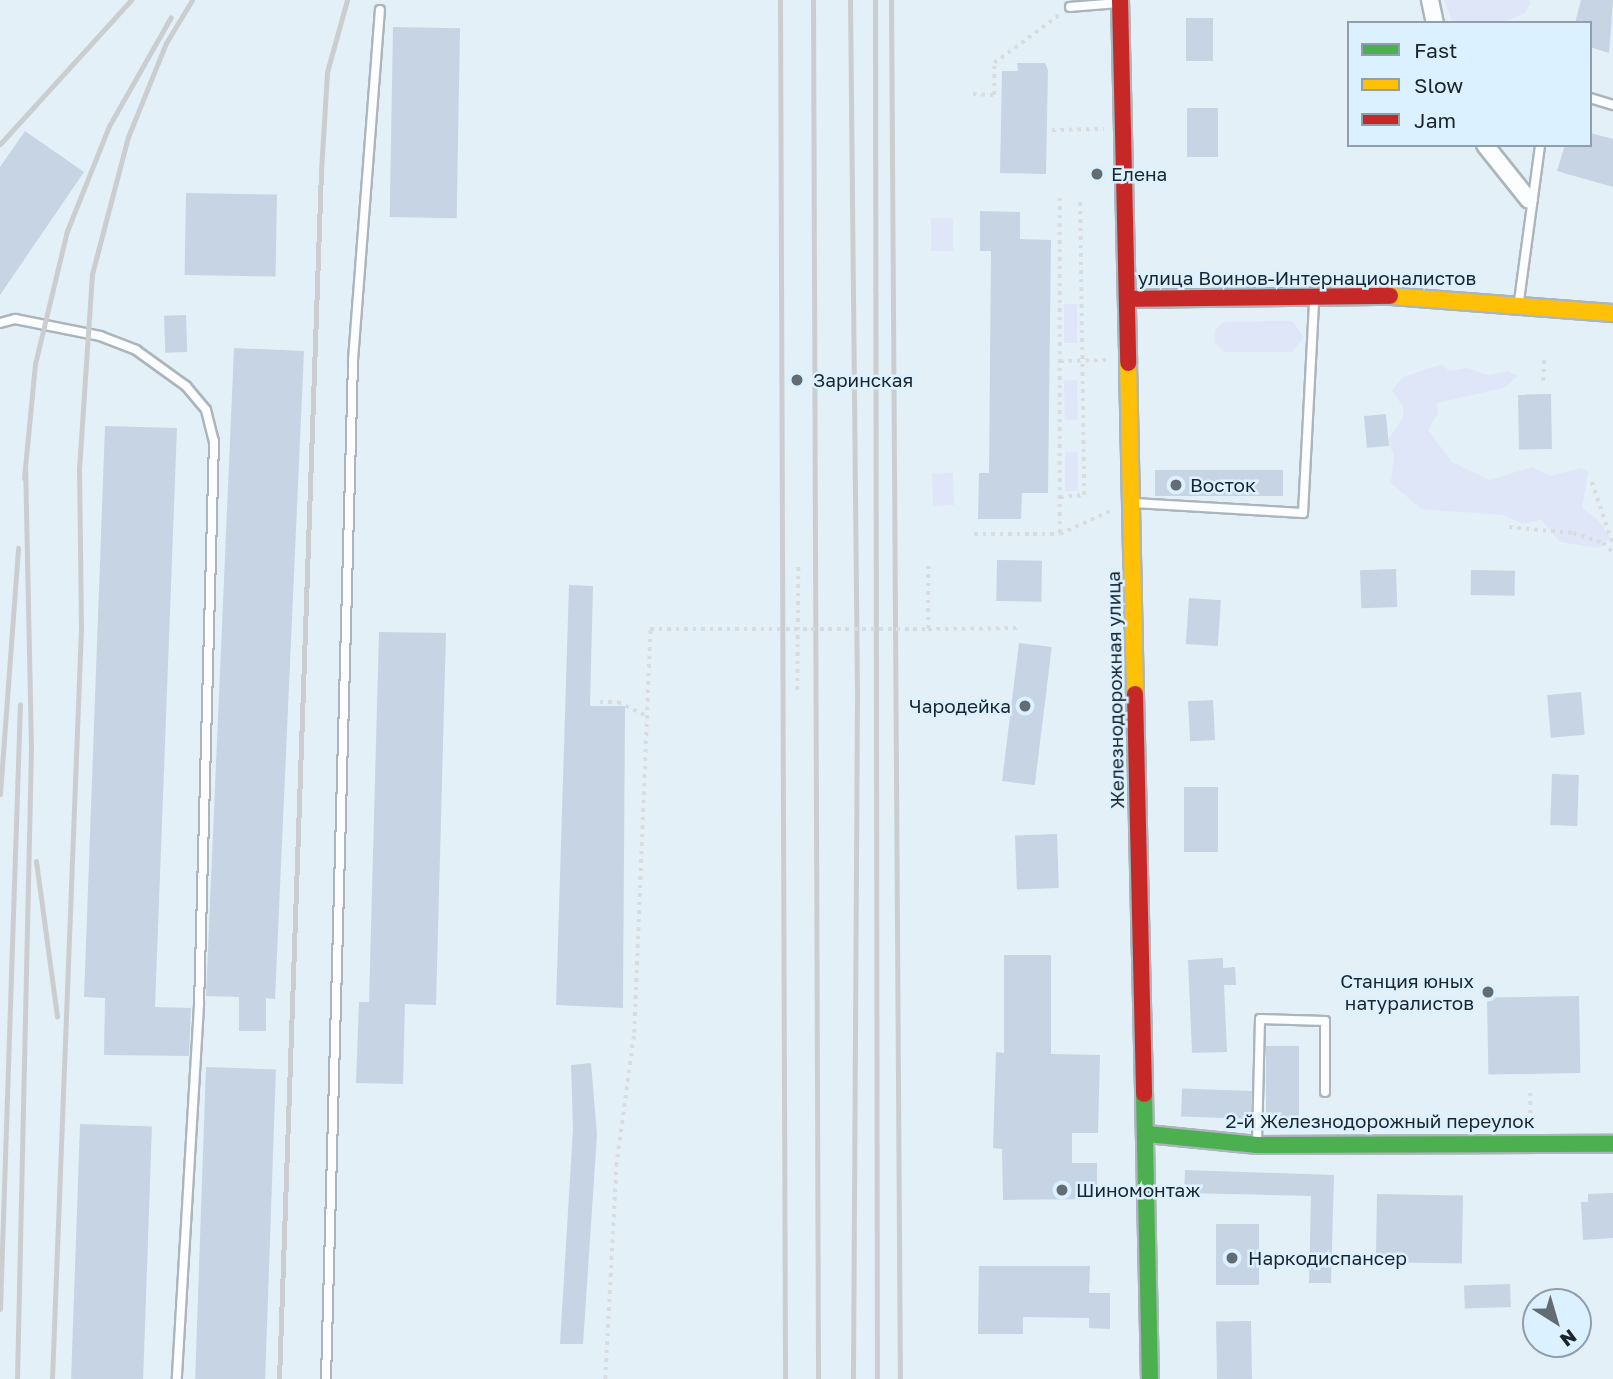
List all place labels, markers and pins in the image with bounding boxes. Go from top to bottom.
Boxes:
place label: Елена [1111,163,1167,185]
marker: Елена [1089,166,1105,182]
place label: Заринская [813,369,913,391]
marker: Заринская [787,370,807,390]
place label: Восток [1190,474,1256,496]
marker: Восток [1168,477,1184,493]
place label: Чародейка [909,695,1011,717]
marker: Чародейка [1017,698,1033,714]
place label: Станция юных натуралистов [1340,970,1474,1014]
marker: Станция юных натуралистов [1480,984,1496,1000]
place label: Шиномонтаж [1076,1179,1201,1201]
marker: Шиномонтаж [1054,1182,1070,1198]
place label: Наркодиспансер [1248,1247,1407,1269]
marker: Наркодиспансер [1222,1248,1242,1268]

